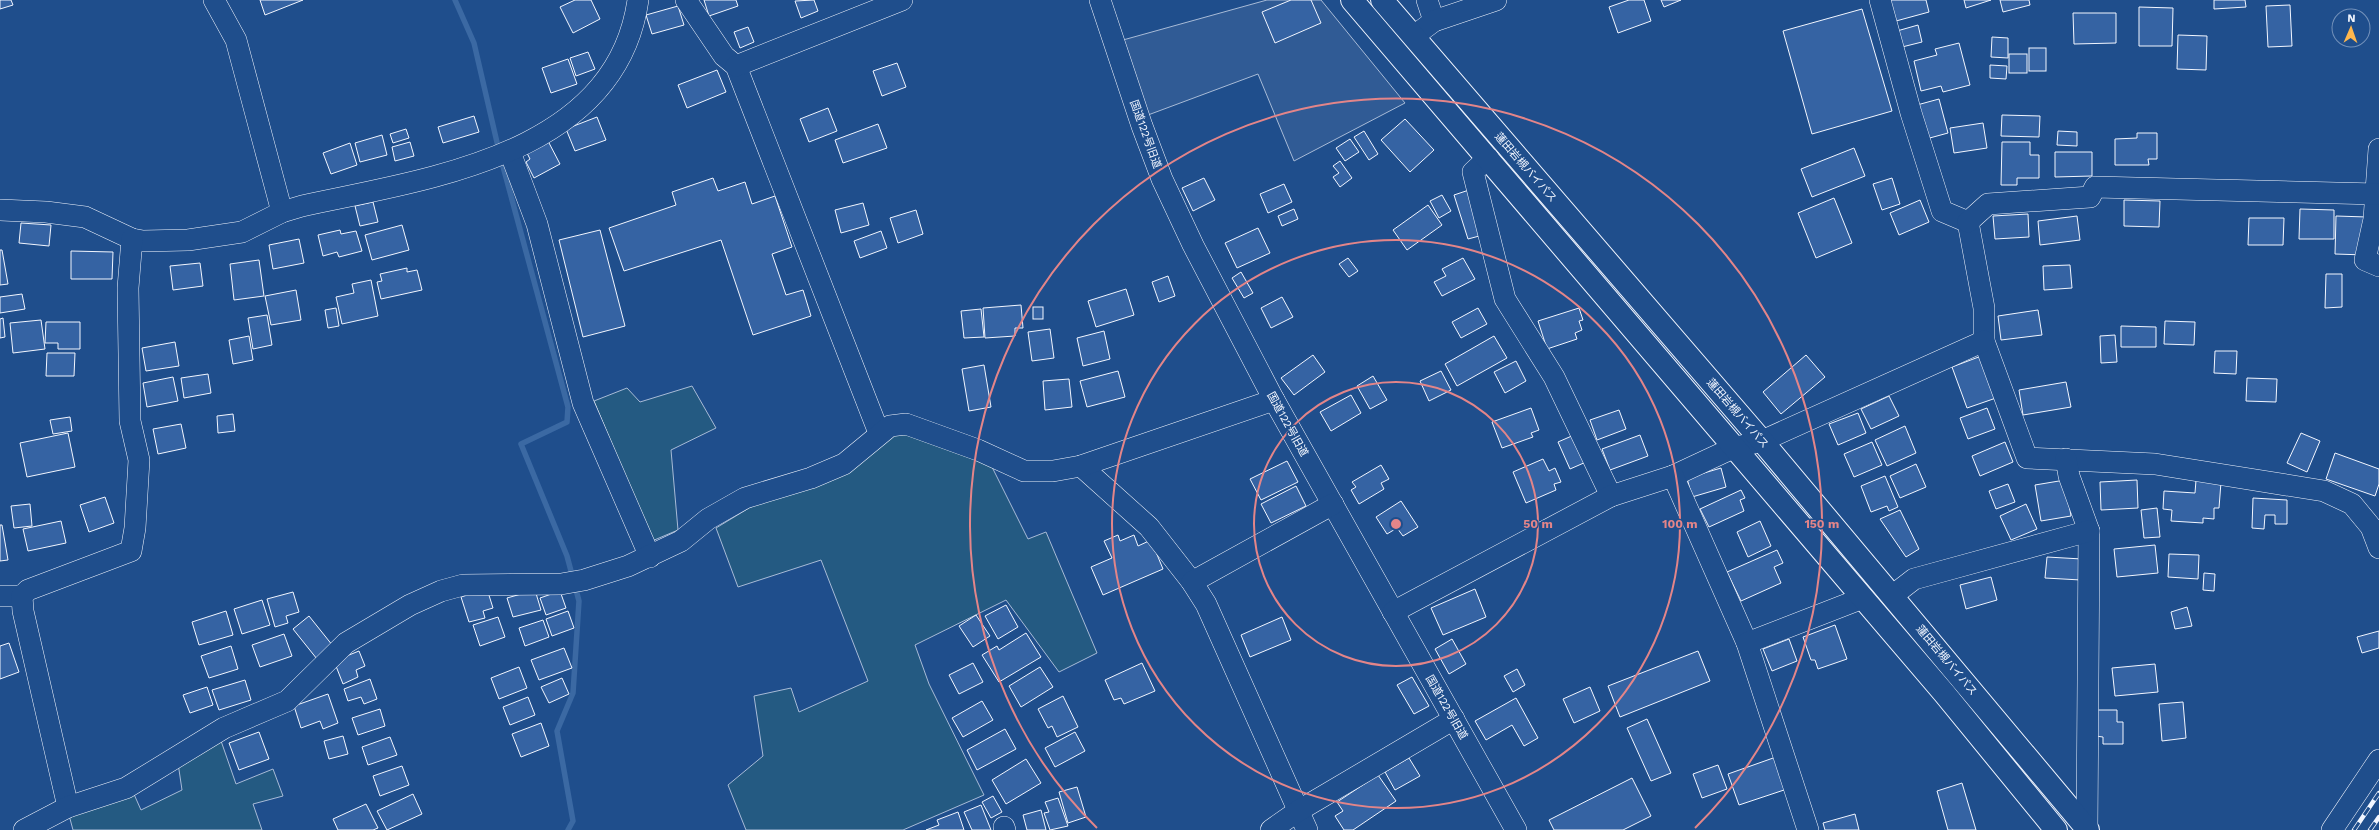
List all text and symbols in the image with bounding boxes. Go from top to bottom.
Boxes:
north arrow [2331,8,2371,48]
text: N [2347,12,2356,25]
street label: 国道122号旧道 [1127,98,1164,170]
street label: 蓮田岩槻バイパス [1492,130,1559,205]
street label: 蓮田岩槻バイパス [1704,376,1771,451]
street label: 国道122号旧道 [1264,390,1311,459]
centre of rings [1389,517,1403,531]
text: 50 m [1523,517,1553,531]
text: 100 m [1662,517,1698,531]
text: 150 m [1805,517,1839,531]
street label: 蓮田岩槻バイパス [1913,623,1980,698]
street label: 国道122号旧道 [1423,673,1470,742]

